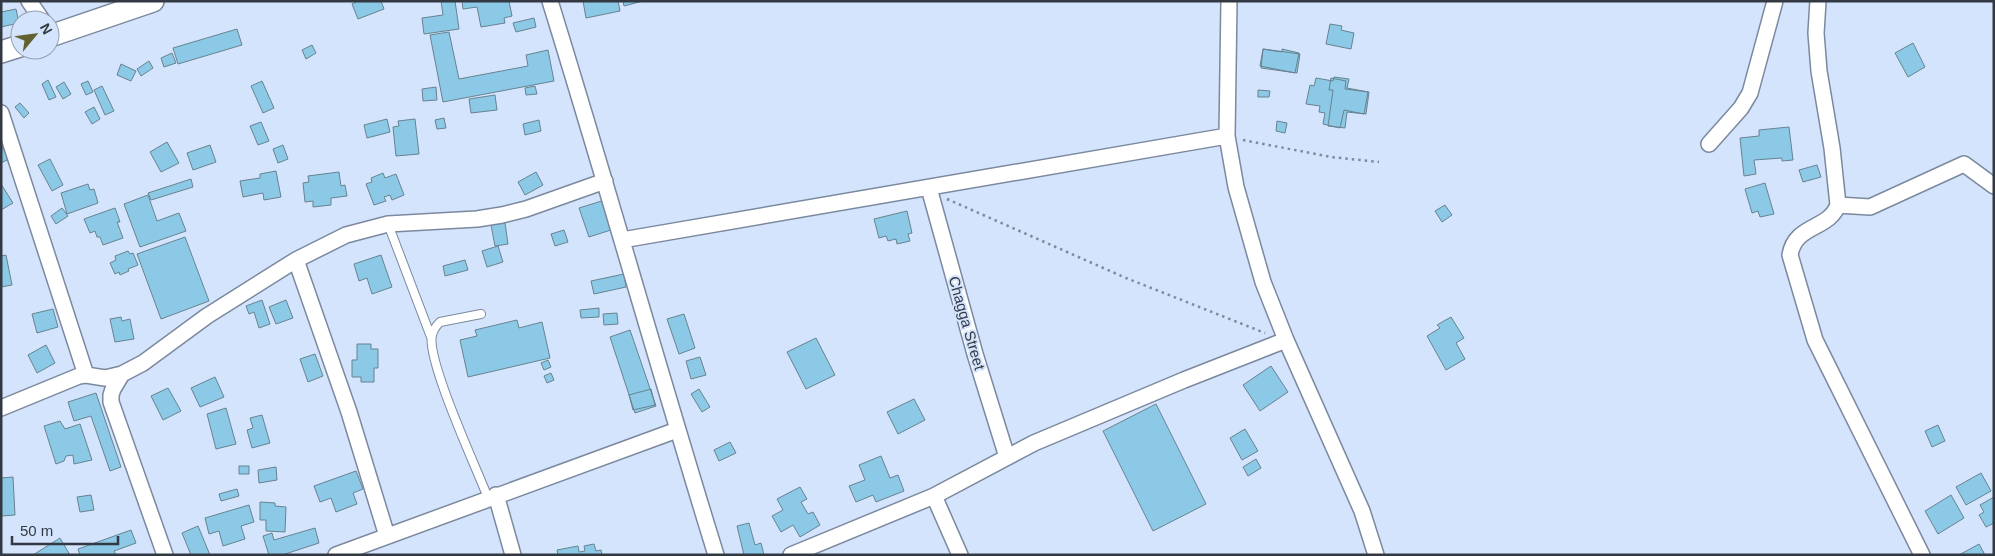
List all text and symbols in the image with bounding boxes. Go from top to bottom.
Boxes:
north arrow [10,10,60,60]
text: N [37,20,56,37]
street label: Chagga Street [945,274,989,373]
scale bar [12,514,119,546]
text: 50 m [20,522,53,539]

